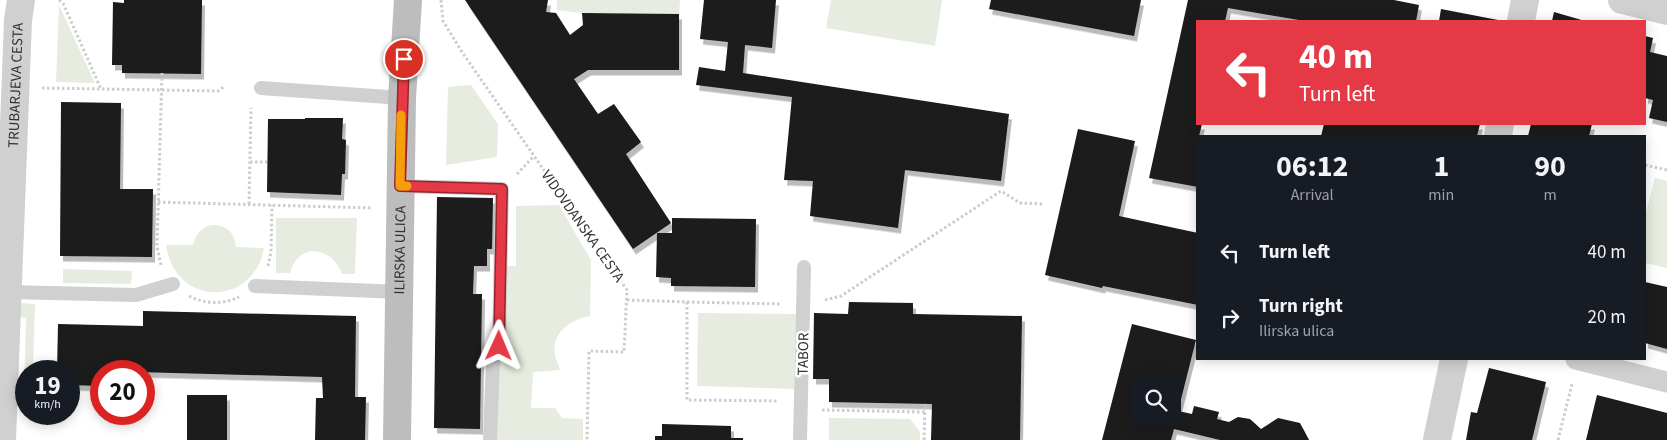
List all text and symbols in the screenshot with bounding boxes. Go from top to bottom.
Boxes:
street label: TRUBARJEVA CESTA [3,22,29,148]
text: 40 m [1299,32,1373,82]
pin [383,38,425,80]
icon: left [1216,40,1281,105]
icon: arrive [390,45,418,73]
text: Turn left [1299,78,1375,110]
text: 06:12 [1276,145,1348,188]
text: 1 [1433,145,1449,188]
text: 90 [1534,145,1566,188]
street label: VIDOVDANSKA CESTA [536,166,630,287]
text: Arrival [1291,184,1334,206]
text: min [1428,184,1454,206]
text: m [1543,184,1557,206]
street label: ILIRSKA ULICA [389,205,411,295]
icon: left [1216,239,1244,267]
text: Turn left [1259,239,1330,266]
text: 40 m [1588,239,1626,266]
text: Turn right [1259,293,1343,320]
icon: right [1216,304,1244,332]
text: 20 m [1588,304,1626,331]
position arrow [472,319,524,371]
text: Ilirska ulica [1259,320,1334,342]
street label: TABOR [793,332,814,376]
speed limit sign: 20 [90,360,155,425]
text: 19 [34,368,61,404]
map controls [1131,375,1181,425]
button: search [1131,375,1181,425]
text: km/h [34,396,61,413]

